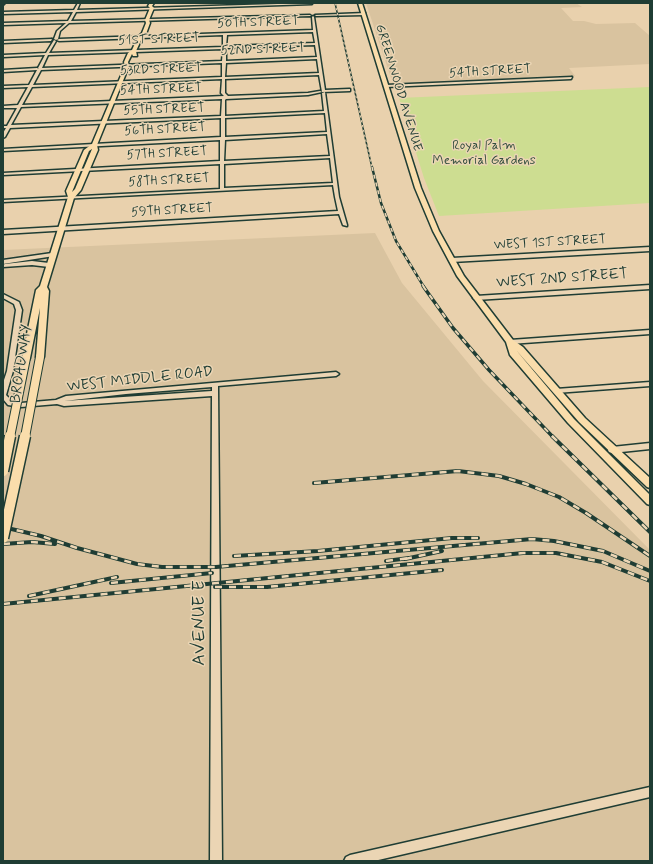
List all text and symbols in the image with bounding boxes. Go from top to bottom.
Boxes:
street label: 50TH STREET [217,14,299,32]
street label: GREENWOOD AVENUE [371,23,425,153]
street label: 51ST STREET [118,31,200,49]
street label: 52ND STREET [221,41,305,59]
street label: 53RD STREET [120,61,202,79]
street label: 54TH STREET [449,62,531,82]
street label: 54TH STREET [120,81,202,99]
street label: 55TH STREET [123,101,205,119]
street label: 56TH STREET [124,120,206,140]
park label: Royal Palm Memorial Gardens [432,138,536,169]
street label: 57TH STREET [126,144,208,164]
street label: 58TH STREET [128,171,210,191]
street label: 59TH STREET [131,201,213,221]
street label: WEST 1ST STREET [494,232,606,254]
street label: WEST 2ND STREET [496,265,628,293]
street label: BROADWAY [8,323,36,405]
street label: WEST MIDDLE ROAD [66,363,214,397]
street label: AVENUE E [189,580,211,666]

